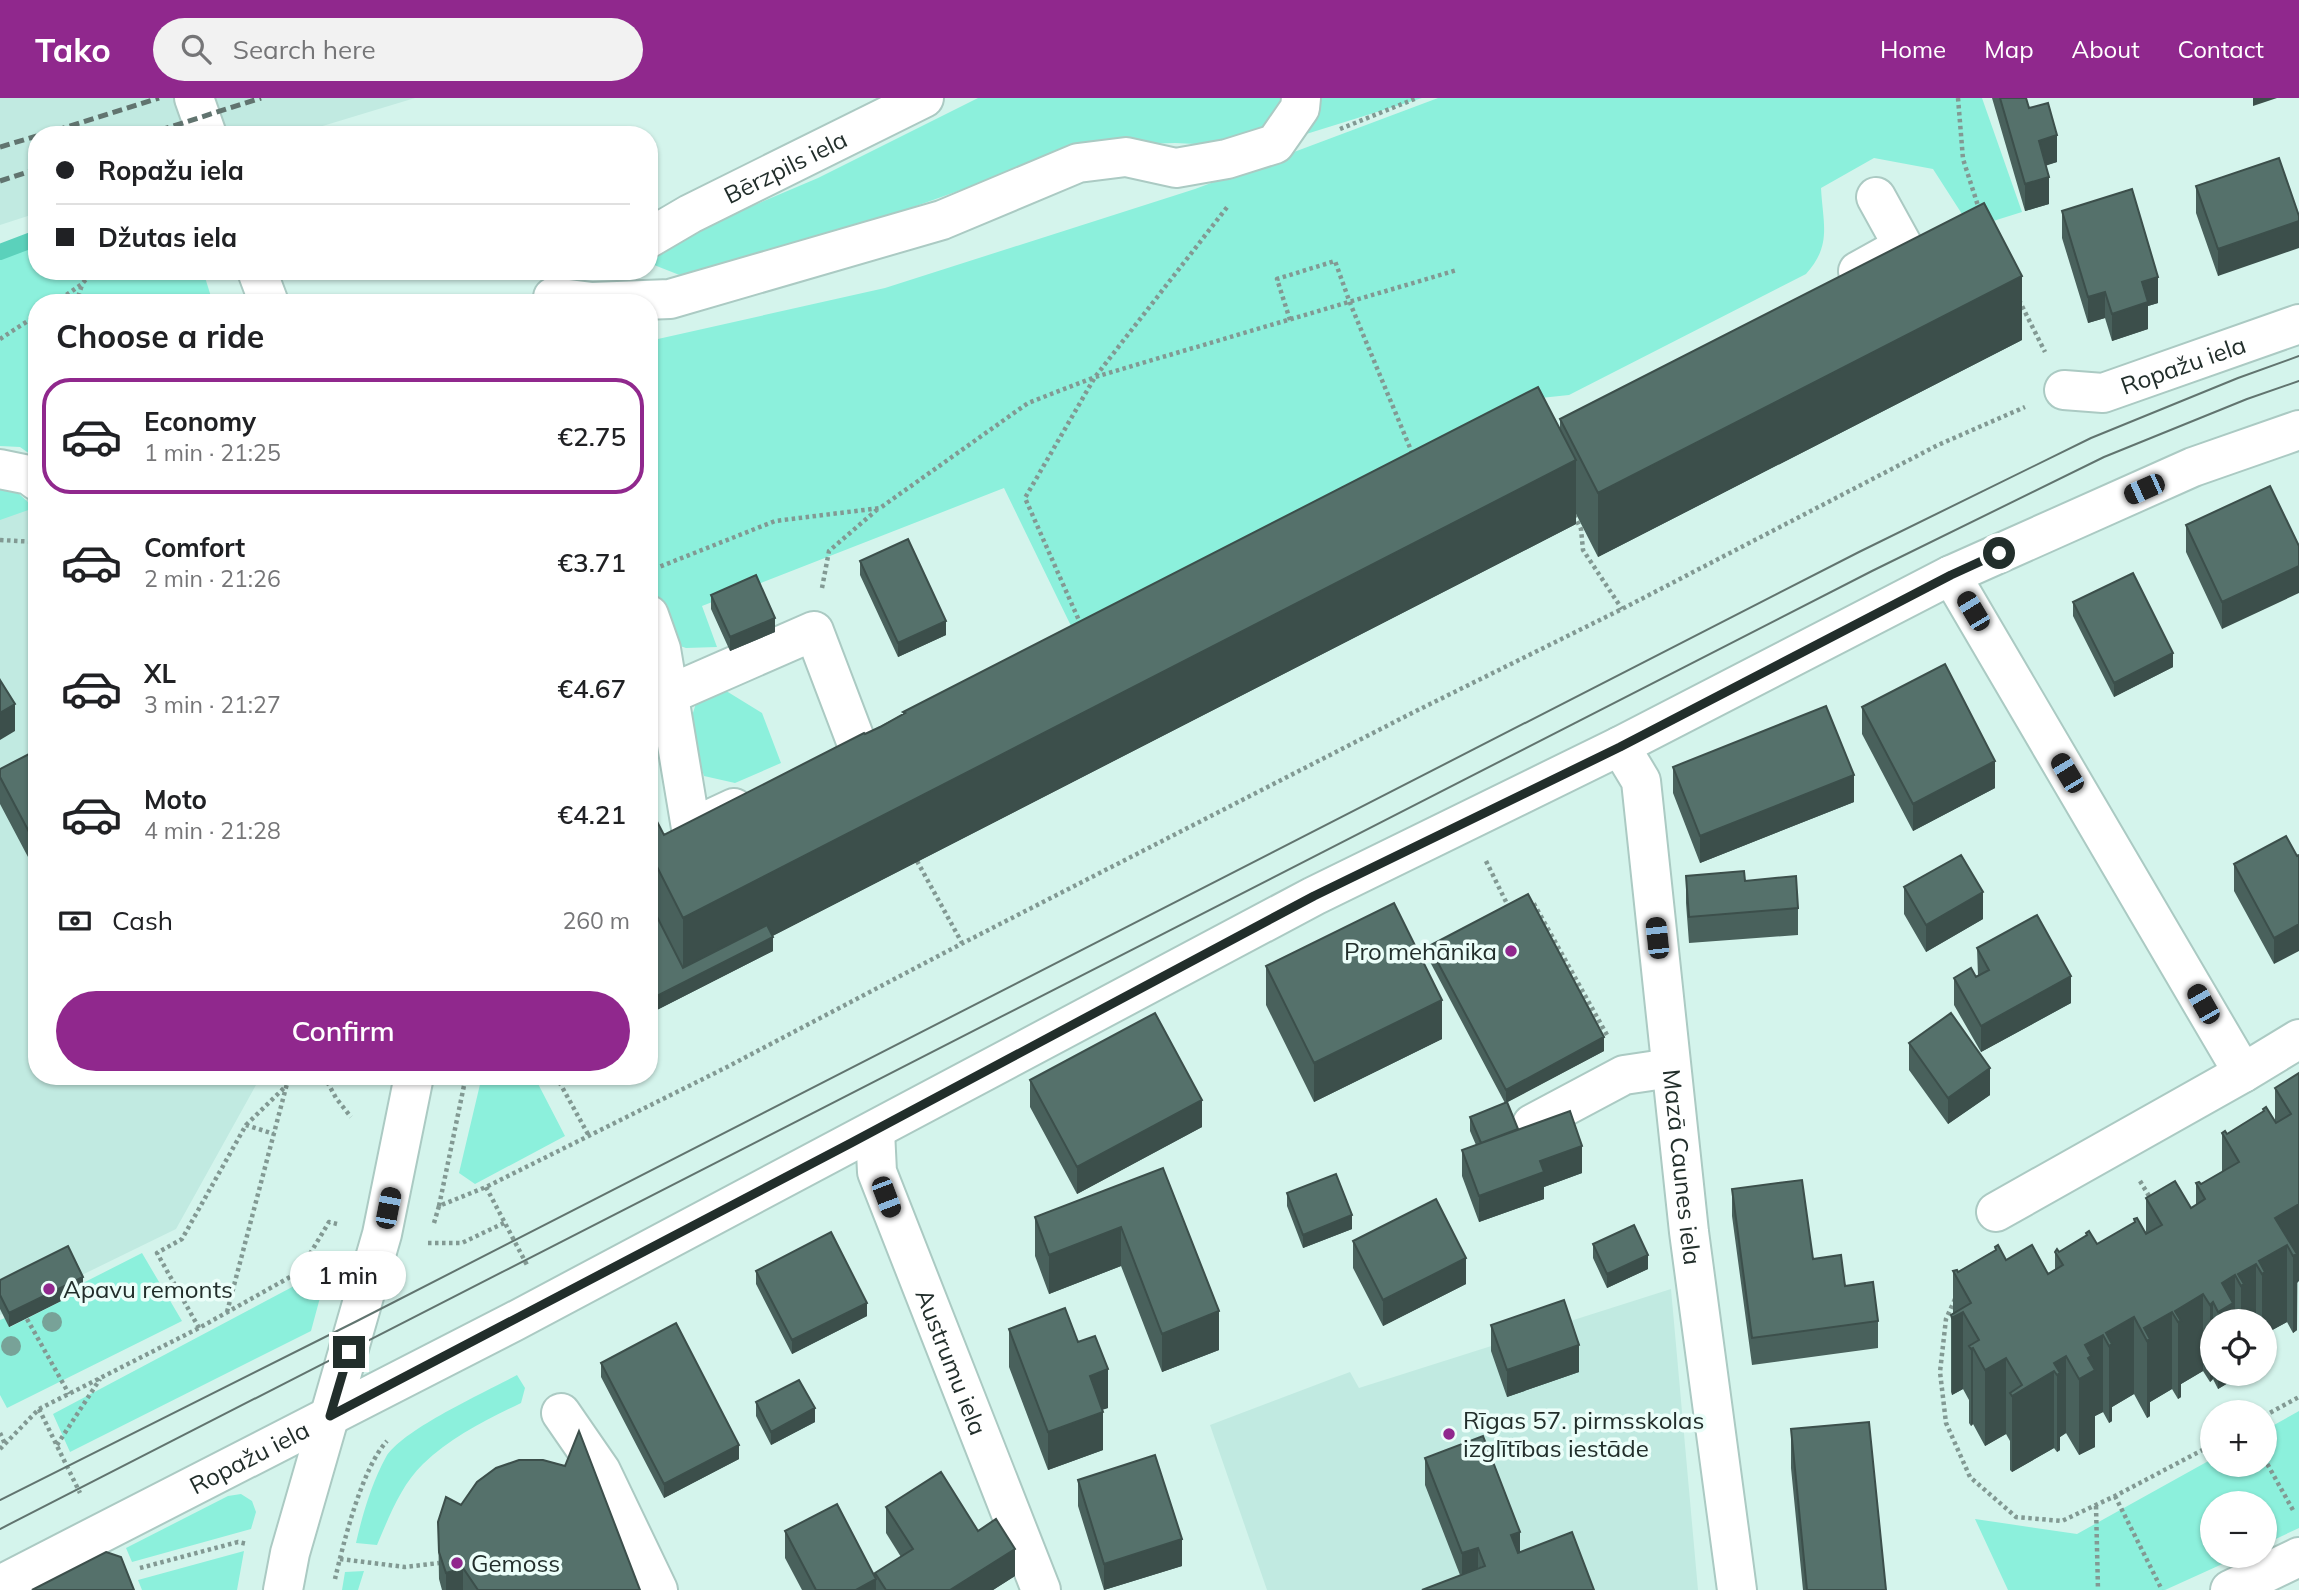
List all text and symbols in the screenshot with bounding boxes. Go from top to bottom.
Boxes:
search box [153,18,643,81]
text: Tako [35,29,111,70]
icon: search [177,30,215,68]
text: Search here [233,33,376,66]
text: Home [1880,34,1946,64]
text: Map [1984,34,2034,64]
text: About [2072,34,2140,64]
text: Contact [2178,34,2264,64]
street label: Bērzpils iela [719,124,852,210]
text: Ropažu iela [98,154,244,187]
text: Džutas iela [98,221,237,254]
text: Choose a ride [56,316,264,356]
street label: Ropažu iela [2117,329,2250,401]
icon: car [60,405,123,468]
text: Economy [144,405,256,438]
text: €2.75 [557,420,626,453]
text: 1 min · 21:25 [144,438,281,467]
car [2121,471,2168,507]
icon: car [60,531,123,594]
text: Comfort [144,531,245,564]
route start [1983,537,2015,569]
text: €3.71 [557,546,626,579]
text: 2 min · 21:26 [144,564,281,593]
car [1954,588,1993,634]
icon: car [60,657,123,720]
text: XL [144,657,176,690]
text: €4.67 [557,672,626,705]
text: 3 min · 21:27 [144,690,281,719]
car [2048,750,2087,796]
icon: car [60,783,123,846]
text: Moto [144,783,207,816]
text: €4.21 [557,798,626,831]
text: 4 min · 21:28 [144,816,281,845]
icon: cash [56,902,94,940]
text: Cash [112,904,173,937]
text: 260 m [562,906,630,935]
car [1645,916,1670,960]
place label: Pro mehānika [1344,936,1497,966]
marker: Pro mehānika [1503,943,1519,959]
car [2184,981,2223,1027]
button: Confirm [56,991,630,1071]
street label: Mazā Caunes iela [1657,1068,1708,1267]
car [869,1174,904,1220]
car [374,1185,403,1231]
callout: 1 min [291,1250,407,1300]
text: 1 min [318,1261,378,1290]
place label: Apavu remonts [63,1274,233,1304]
marker: Apavu remonts [41,1281,57,1297]
street label: Austrumu iela [909,1285,994,1439]
map controls [2200,1309,2277,1568]
button: locate [2200,1309,2277,1386]
route end [333,1336,365,1368]
button: + [2200,1400,2277,1477]
place label: Rīgas 57. pirmsskolas izglītības iestāde [1463,1405,1704,1463]
street label: Ropažu iela [184,1414,314,1500]
marker: Rīgas 57. pirmsskolas izglītības iestāde [1441,1426,1457,1442]
button: − [2200,1491,2277,1568]
place label: Gemoss [471,1548,560,1578]
marker: Gemoss [449,1555,465,1571]

